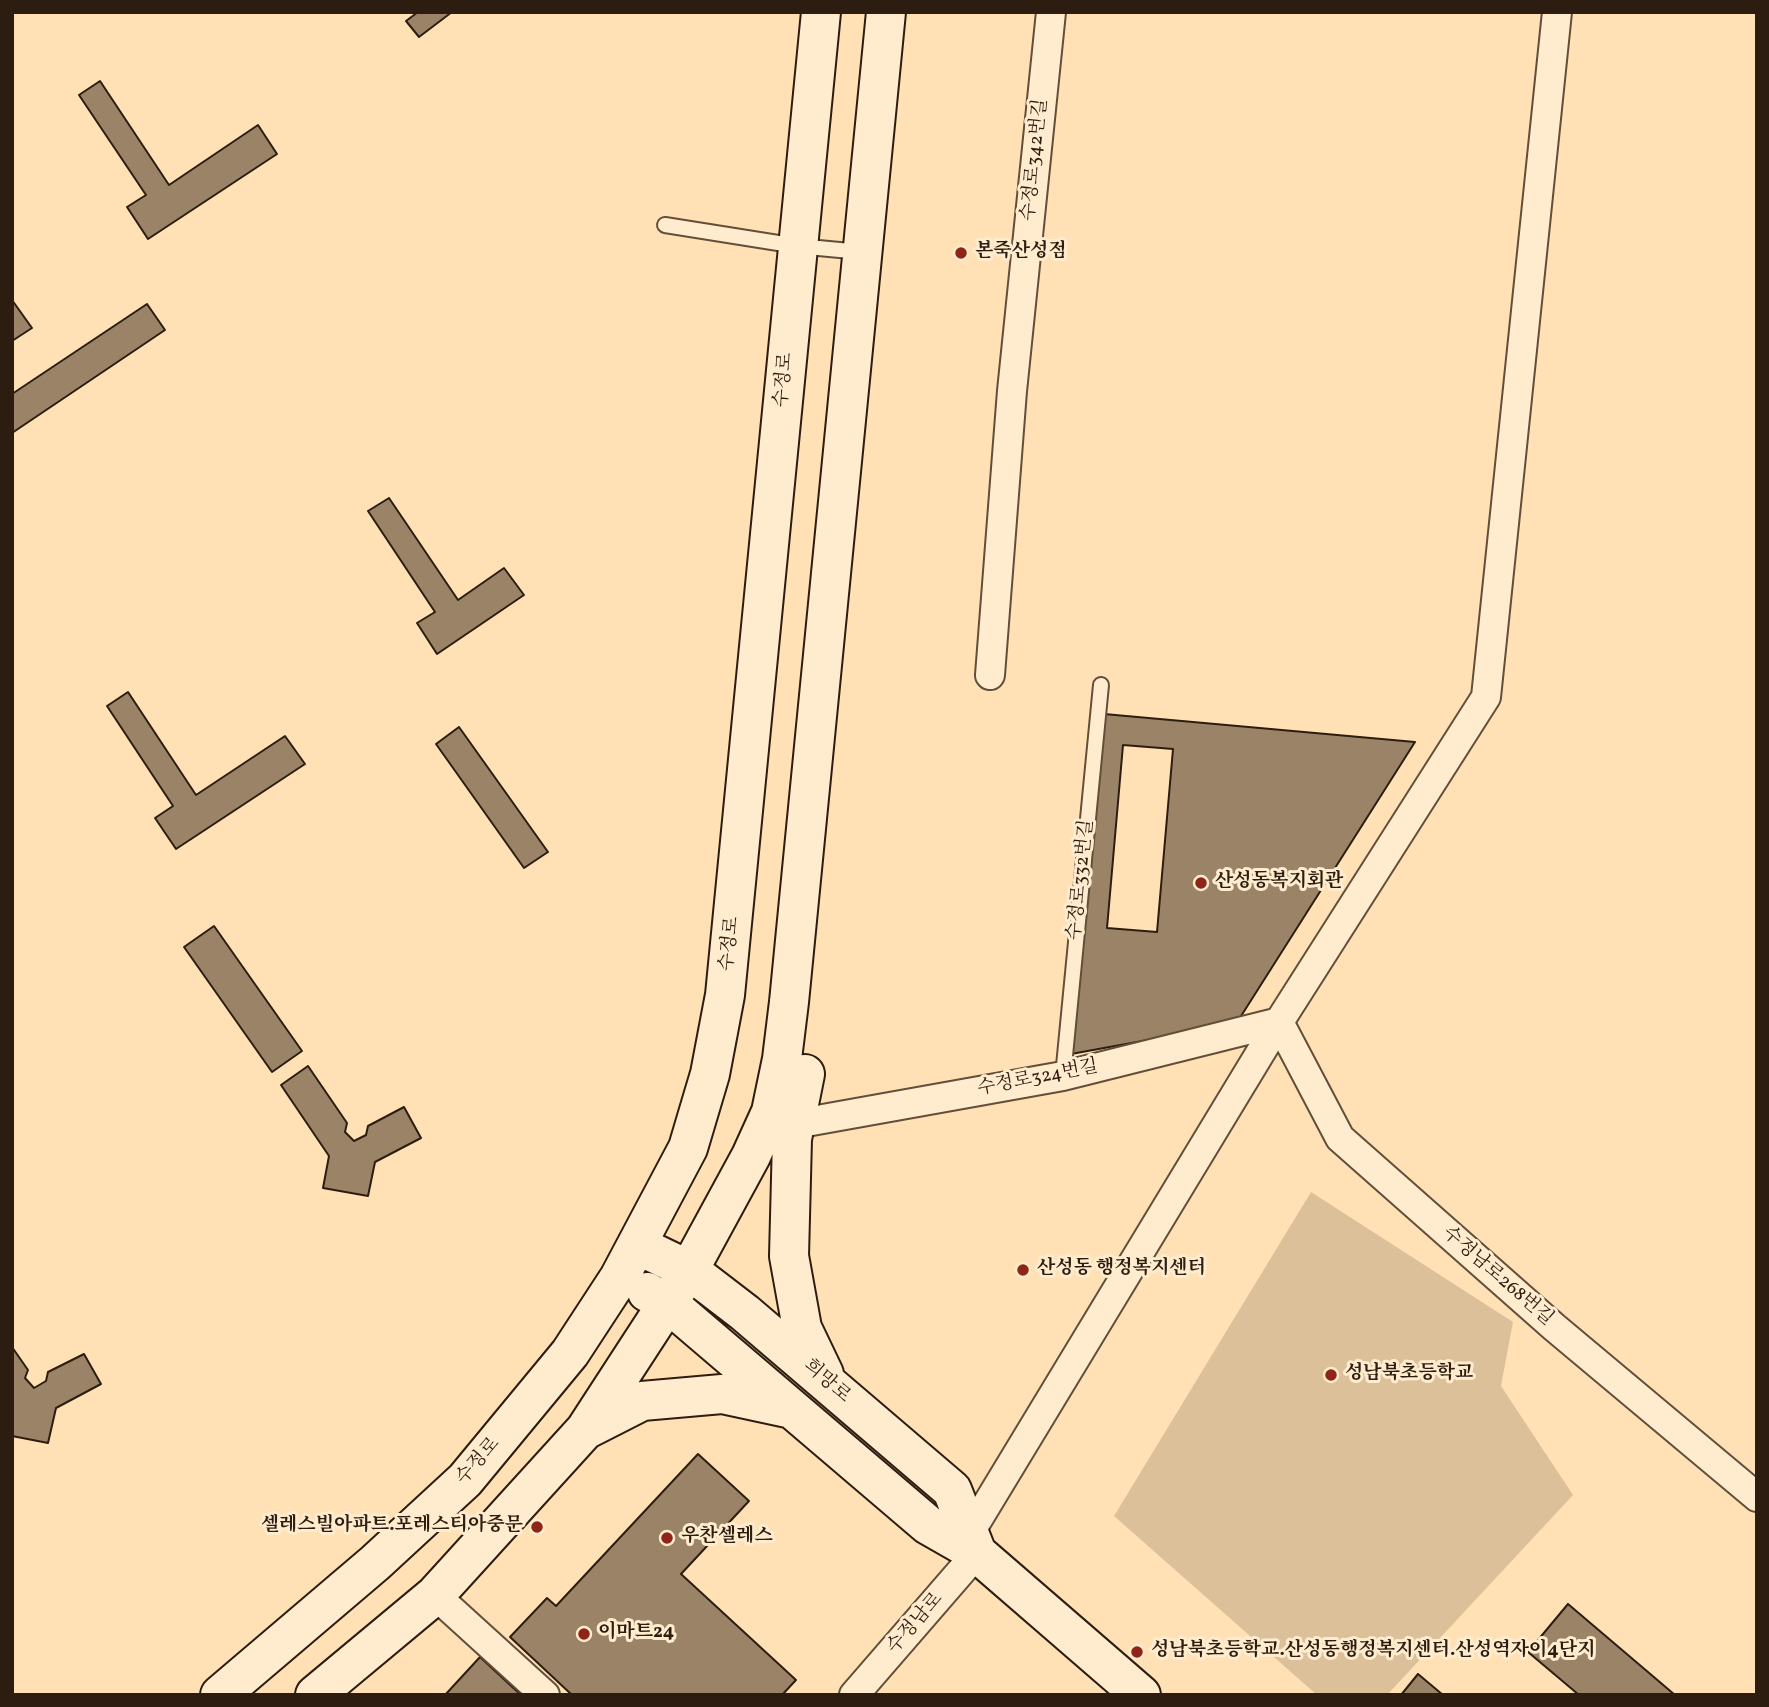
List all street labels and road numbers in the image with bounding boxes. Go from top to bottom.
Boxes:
street label: 수정로342번길 [1018,98,1054,222]
street label: 수정로 [771,352,799,408]
street label: 수정로332번길 [1064,818,1100,942]
street label: 수정로 [717,915,745,973]
street label: 수정로324번길 [976,1056,1100,1102]
street label: 수정남로268번길 [1437,1223,1557,1331]
street label: 희망로 [798,1355,854,1409]
street label: 수정로 [452,1434,506,1490]
street label: 수정남로 [883,1589,949,1659]

